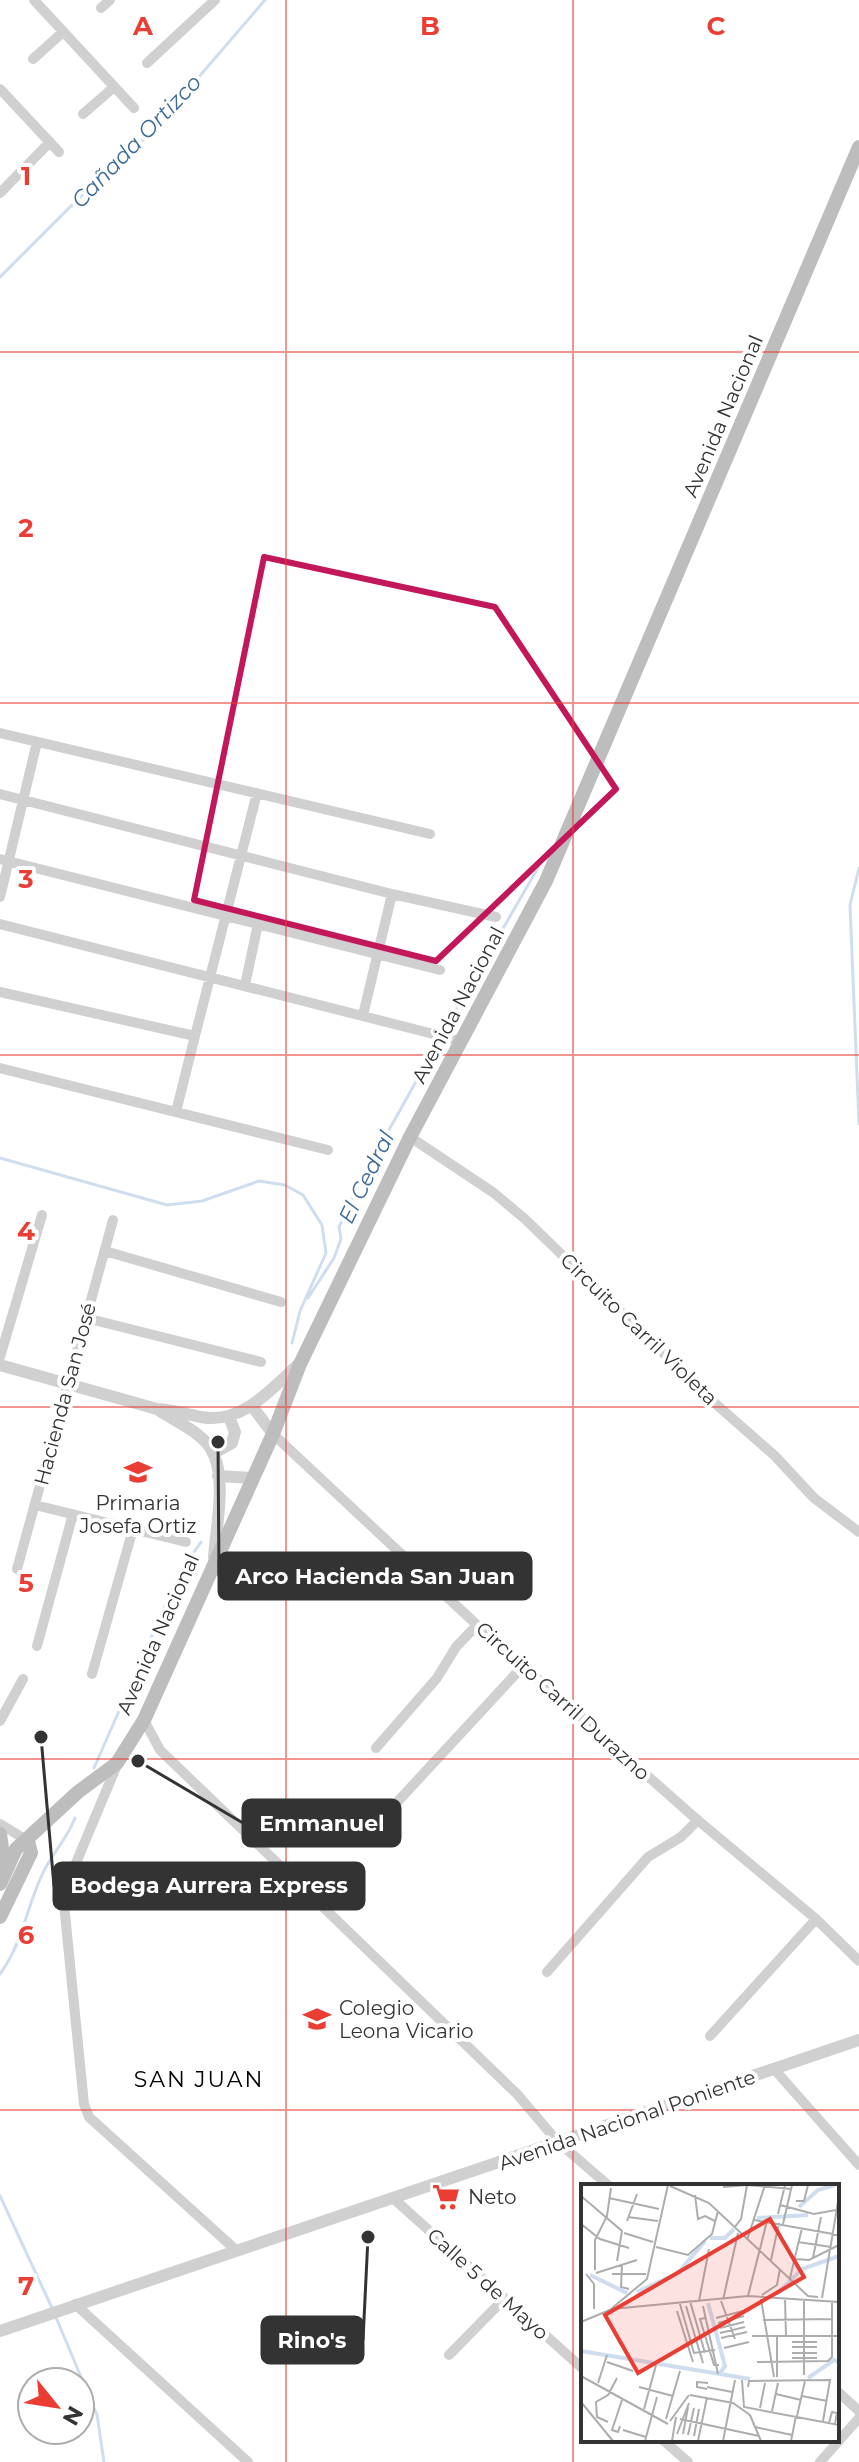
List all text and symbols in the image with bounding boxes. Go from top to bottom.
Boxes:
text: A [132,10,154,42]
text: B [420,10,440,42]
text: C [707,10,726,42]
water label: Cañada Ortizco [66,69,207,214]
text: 1 [21,160,31,192]
street label: Avenida Nacional [678,331,768,501]
text: 2 [18,512,34,544]
text: 3 [17,863,34,895]
street label: Avenida Nacional [407,923,509,1087]
water label: El Cedral [333,1127,400,1228]
text: 4 [17,1215,35,1247]
street label: Circuito Carril Violeta [556,1248,722,1410]
street label: Hacienda San José [29,1300,101,1488]
school or university icon: Primaria Josefa Ortiz [123,1457,153,1487]
place label: Primaria Josefa Ortiz [79,1491,196,1538]
street label: Avenida Nacional [112,1550,204,1718]
callout: Arco Hacienda San Juan [219,1553,531,1599]
text: Arco Hacienda San Juan [234,1563,515,1590]
text: 5 [18,1567,34,1599]
street label: Circuito Carril Durazno [471,1617,655,1785]
callout: Emmanuel [243,1800,400,1846]
text: Emmanuel [259,1810,385,1837]
callout: Bodega Aurrera Express [54,1863,364,1909]
text: Bodega Aurrera Express [70,1872,348,1899]
text: 6 [18,1919,35,1951]
place label: Colegio Leona Vicario [339,1996,474,2043]
school or university icon: Colegio Leona Vicario [302,2004,332,2034]
street label: Avenida Nacional Poniente [495,2065,759,2175]
district label: SAN JUAN [134,2066,264,2093]
supermarket icon: Neto [431,2182,461,2212]
inset map [581,2184,839,2442]
place label: Neto [468,2185,517,2209]
street label: Calle 5 de Mayo [422,2223,554,2345]
text: 7 [18,2270,34,2302]
callout: Rino's [262,2317,363,2363]
text: Rino's [278,2327,347,2354]
north arrow [16,2366,96,2446]
text: N [57,2401,89,2430]

